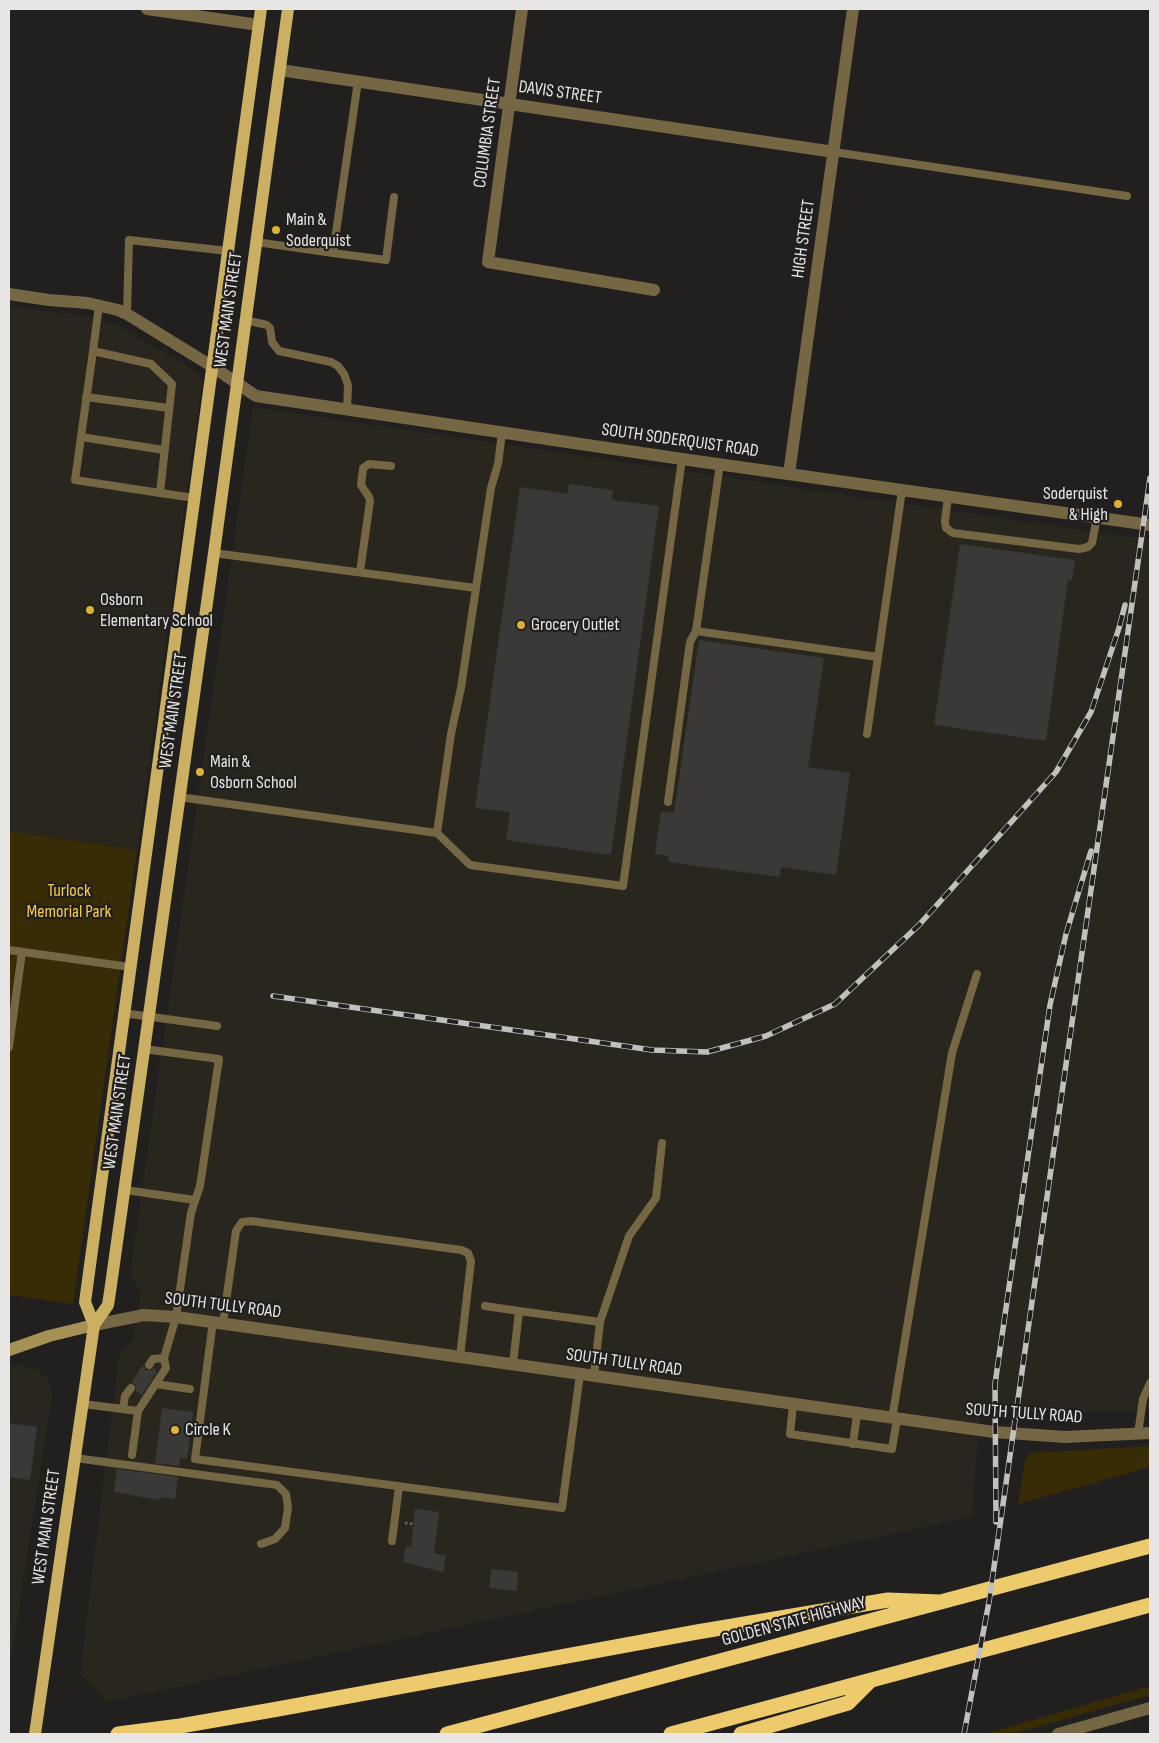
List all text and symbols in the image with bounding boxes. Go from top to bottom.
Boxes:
street label: DAVIS STREET [517,76,603,110]
street label: COLUMBIA STREET [470,77,506,189]
street label: HIGH STREET [788,198,820,280]
place label: Main & Soderquist [286,209,351,252]
marker: Main & Soderquist [270,224,282,236]
street label: WEST MAIN STREET [210,251,248,369]
street label: SOUTH SODERQUIST ROAD [600,419,760,463]
place label: Soderquist & High [1043,483,1108,526]
marker: Soderquist & High [1112,498,1124,510]
place label: Osborn Elementary School [100,589,213,632]
marker: Osborn Elementary School [84,604,96,616]
place label: Grocery Outlet [531,614,620,636]
marker: Grocery Outlet [515,619,527,631]
street label: WEST MAIN STREET [155,652,193,770]
place label: Main & Osborn School [210,751,297,794]
marker: Main & Osborn School [194,766,206,778]
park label: Turlock Memorial Park [27,880,111,922]
street label: WEST MAIN STREET [99,1053,137,1171]
street label: SOUTH TULLY ROAD [164,1288,282,1324]
street label: SOUTH TULLY ROAD [565,1344,683,1382]
street label: SOUTH TULLY ROAD [965,1399,1083,1429]
place label: Circle K [185,1419,231,1441]
marker: Circle K [169,1424,181,1436]
street label: WEST MAIN STREET [28,1468,66,1586]
street label: GOLDEN STATE HIGHWAY [720,1592,868,1652]

